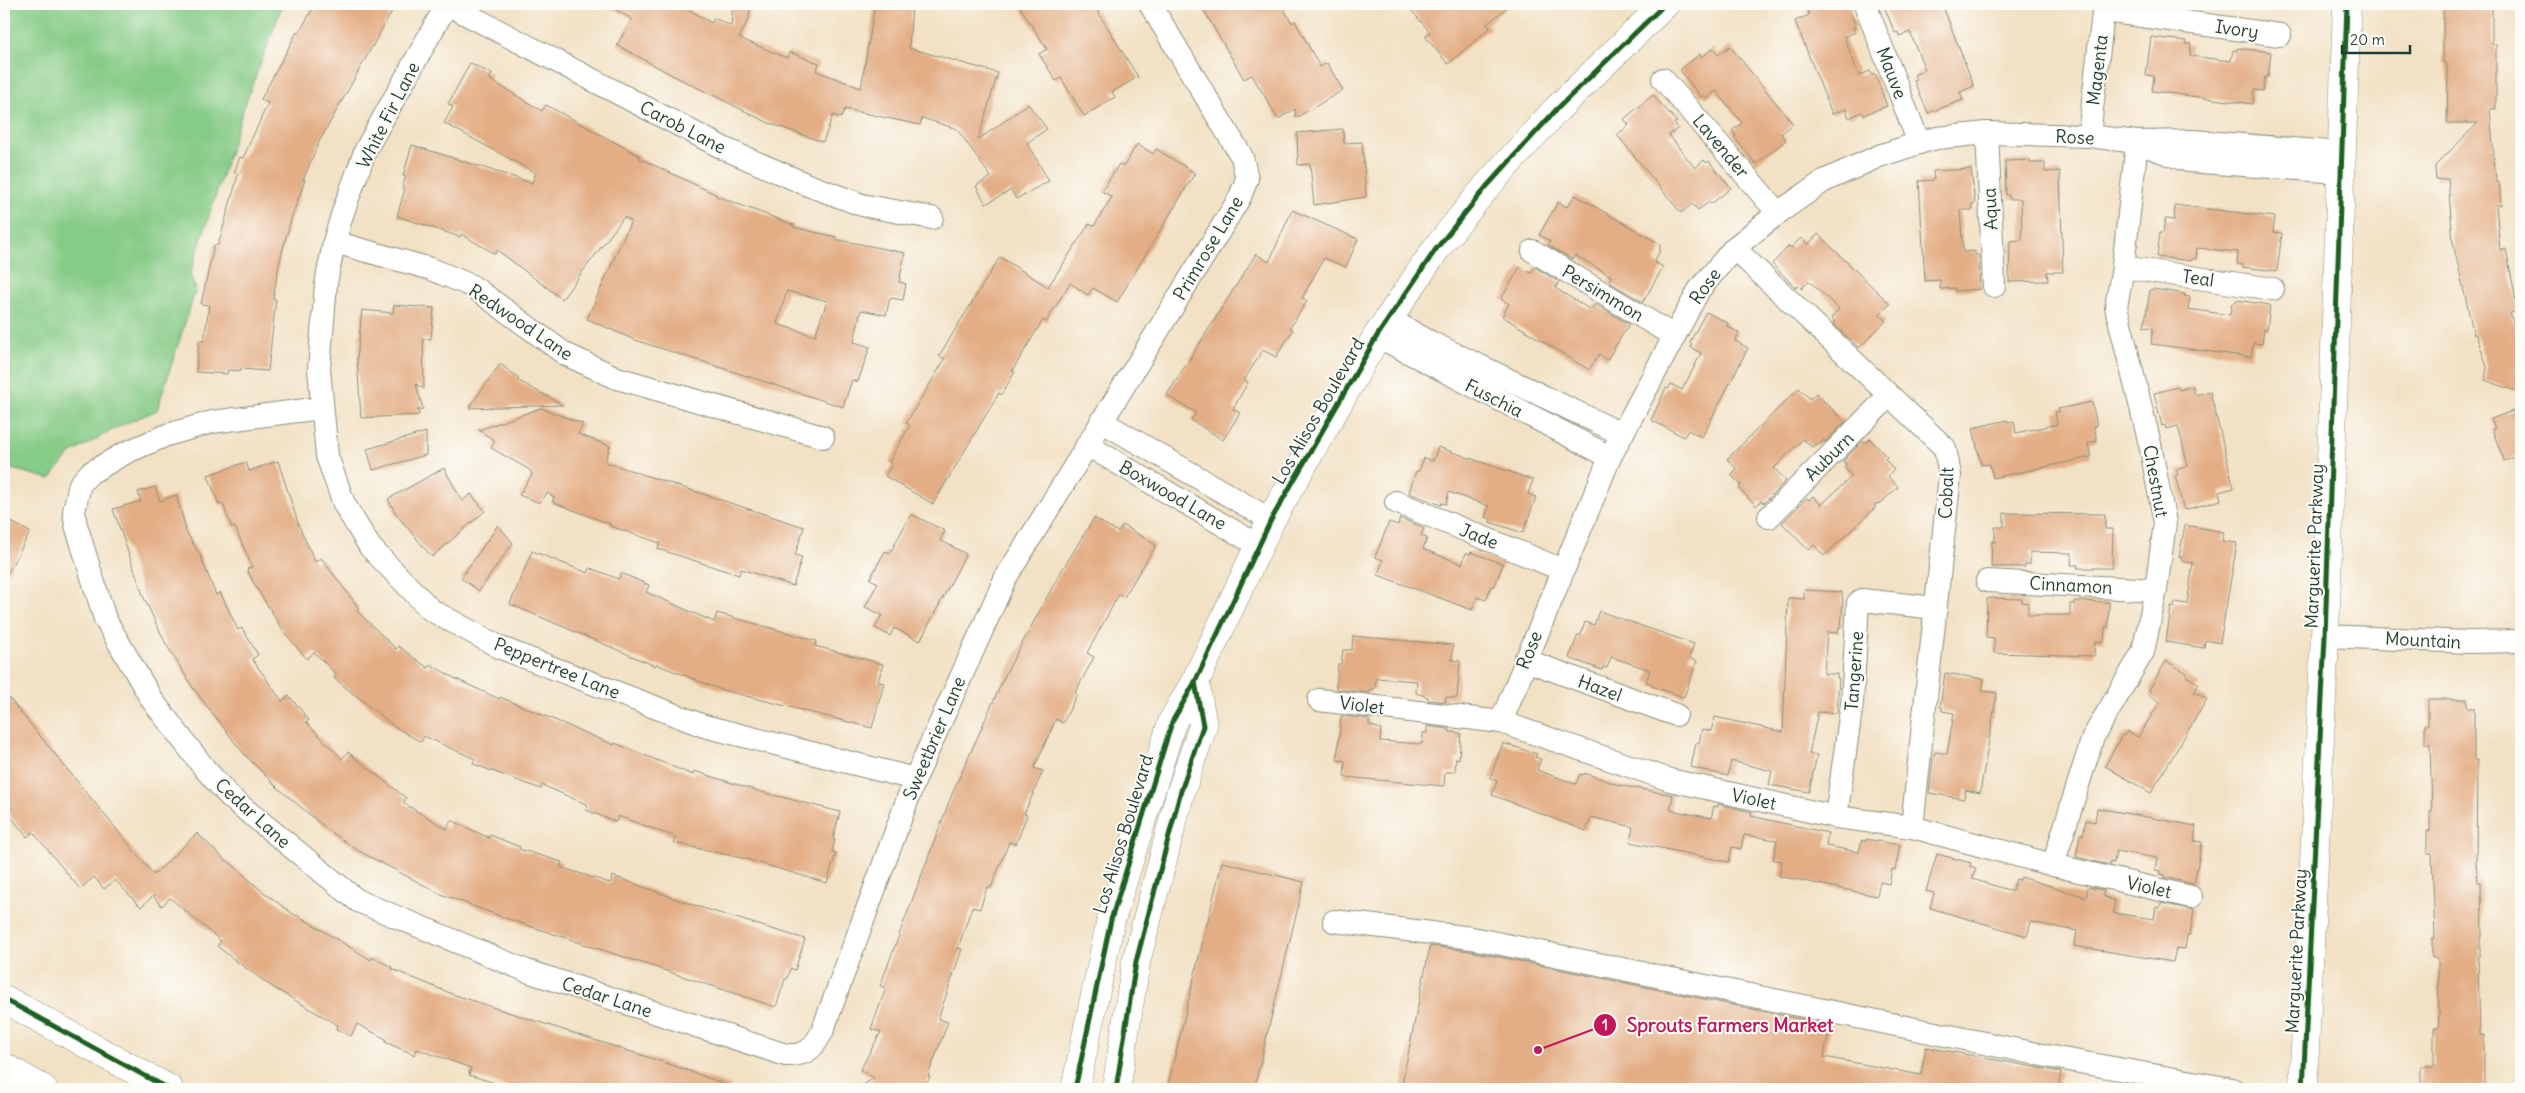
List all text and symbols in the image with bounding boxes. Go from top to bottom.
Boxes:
street label: Ivory [2214,15,2260,43]
scale bar [2342,22,2410,54]
text: 20 m [2350,30,2385,49]
street label: Magenta [2081,33,2113,107]
street label: Mauve [1872,44,1912,102]
street label: White Fir Lane [351,58,425,172]
street label: Carob Lane [636,96,730,158]
street label: Lavender [1688,109,1755,183]
street label: Rose [2055,124,2095,150]
street label: Aqua [1977,187,2003,231]
street label: Primrose Lane [1168,192,1248,304]
street label: Persimmon [1558,260,1648,326]
street label: Rose [1684,263,1726,309]
street label: Teal [2180,264,2216,292]
street label: Redwood Lane [465,279,577,365]
street label: Los Alisos Boulevard [1267,333,1370,488]
street label: Fuschia [1461,374,1527,422]
street label: Auburn [1800,427,1858,485]
street label: Chestnut [2138,443,2174,519]
street label: Boxwood Lane [1115,455,1231,535]
street label: Marguerite Parkway [2300,463,2328,629]
street label: Cobalt [1934,467,1958,519]
street label: Jade [1456,518,1502,554]
street label: Cinnamon [2029,571,2113,599]
street label: Rose [1511,627,1547,673]
street label: Mountain [2384,627,2462,653]
street label: Tangerine [1840,630,1868,712]
street label: Peppertree Lane [491,632,623,704]
street label: Hazel [1575,669,1625,707]
street label: Sweetbrier Lane [898,673,970,803]
street label: Violet [1338,691,1386,719]
street label: Los Alisos Boulevard [1088,751,1158,916]
street label: Cedar Lane [211,773,295,853]
street label: Violet [1730,783,1778,815]
street label: Marguerite Parkway [2280,868,2312,1034]
street label: Violet [2124,871,2174,903]
street label: Cedar Lane [559,972,655,1022]
callout: Sprouts Farmers Market [1592,1008,1844,1042]
text: Sprouts Farmers Market [1627,1013,1834,1037]
text: 1 [1602,1015,1608,1034]

